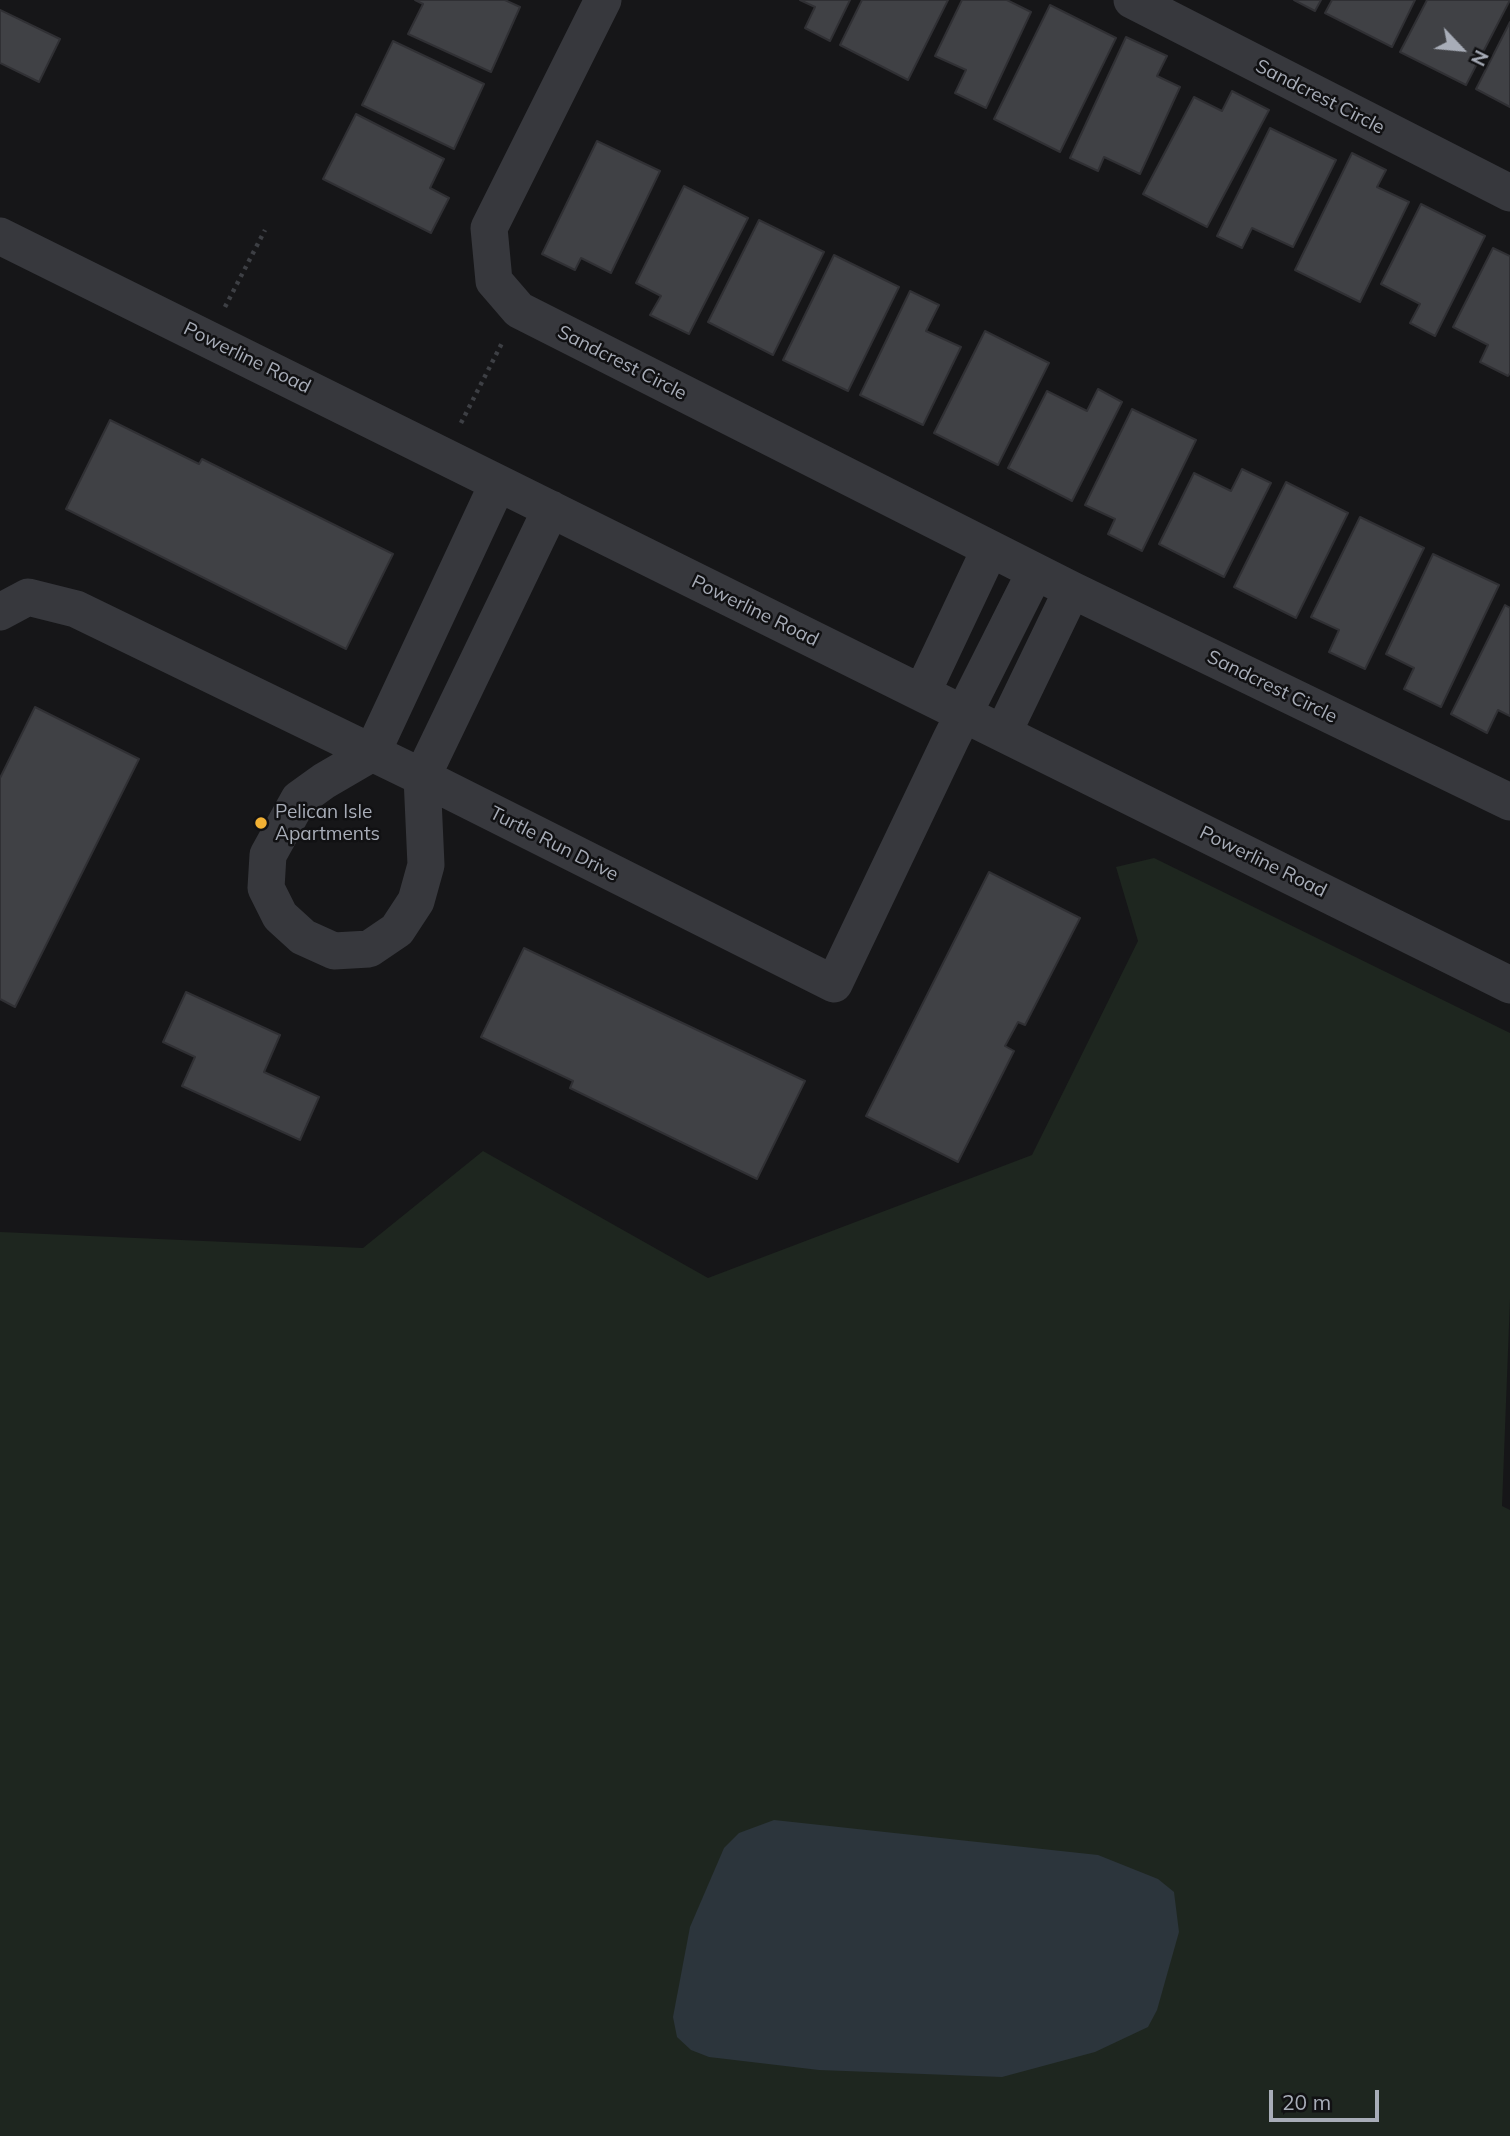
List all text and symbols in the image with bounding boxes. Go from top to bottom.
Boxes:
north arrow [1426,14,1496,84]
text: N [1466,46,1494,70]
street label: Sandcrest Circle [1252,55,1388,139]
street label: Powerline Road [180,317,314,399]
street label: Sandcrest Circle [554,321,690,405]
street label: Powerline Road [688,570,822,652]
street label: Sandcrest Circle [1203,646,1341,728]
place label: Pelican Isle Apartments [275,801,380,845]
street label: Turtle Run Drive [486,802,622,886]
marker: Pelican Isle Apartments [253,815,269,831]
street label: Powerline Road [1196,821,1330,903]
scale bar [1272,2076,1382,2120]
text: 20 m [1282,2089,1331,2115]

